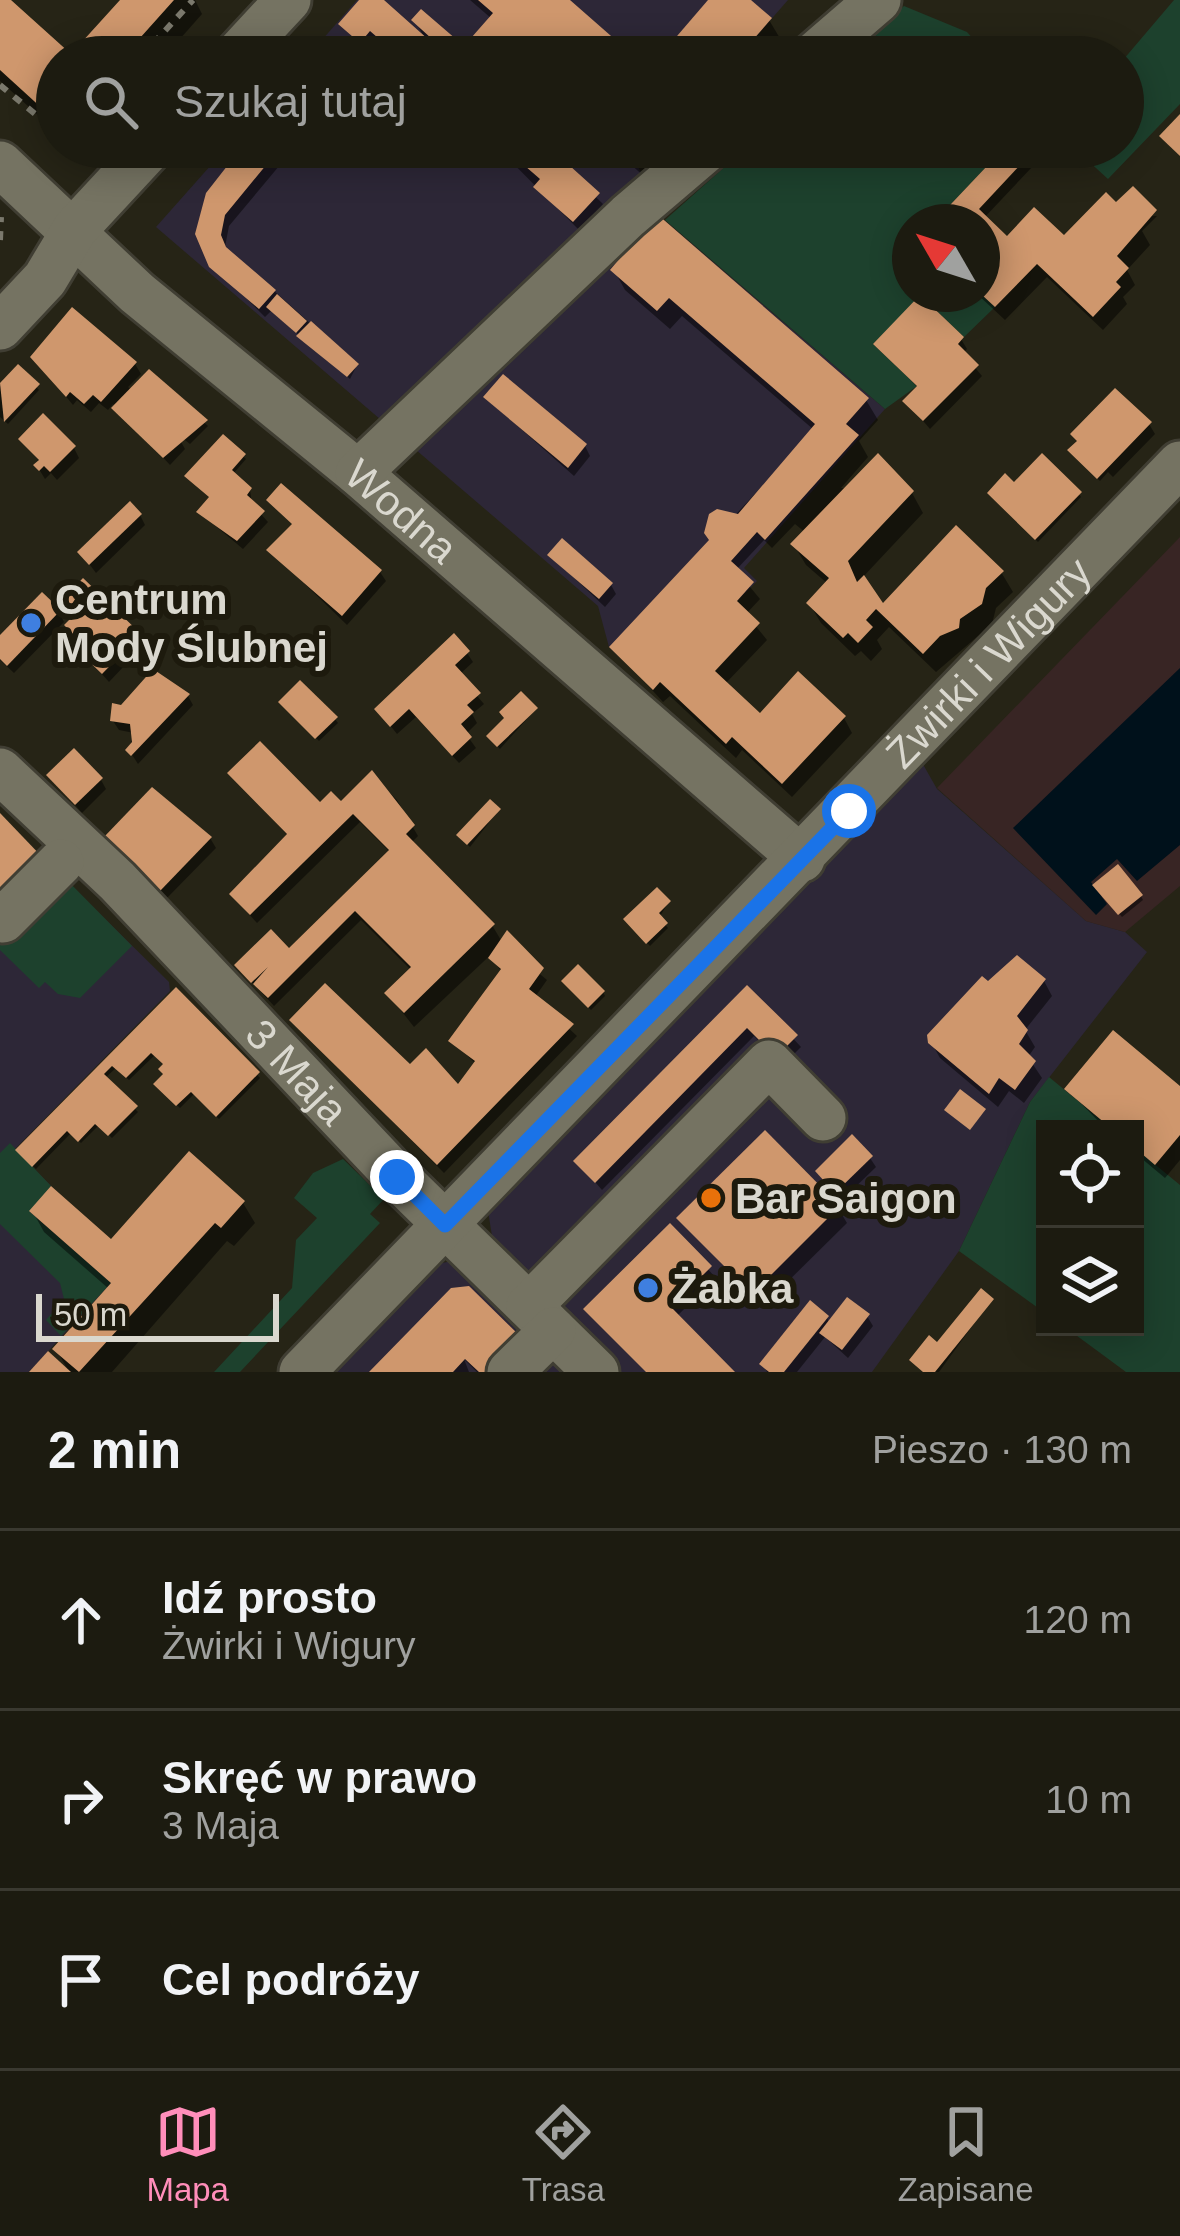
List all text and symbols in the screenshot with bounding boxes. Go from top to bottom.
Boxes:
search box [36,36,1144,168]
icon: search [78,69,144,135]
text: Szukaj tutaj [174,76,407,127]
north arrow [892,204,1000,312]
street label: Wodna [336,450,467,573]
street label: Żwirki i Wigury [877,548,1100,777]
place label: Centrum Mody Ślubnej [55,576,328,671]
marker: Centrum Mody Ślubnej [18,610,44,636]
route start [822,784,876,838]
street label: 3 Maja [237,1010,358,1134]
map controls [1036,1120,1144,1336]
button: locate [1036,1120,1144,1228]
route end [370,1150,424,1204]
place label: Bar Saigon [735,1175,957,1222]
marker: Bar Saigon [698,1185,724,1211]
button: layers [1036,1228,1144,1336]
place label: Żabka [672,1265,794,1312]
marker: Żabka [635,1275,661,1301]
scale bar [36,1288,279,1341]
text: 50 m [54,1296,127,1333]
text: 2 min [48,1422,181,1479]
text: Pieszo · 130 m [872,1428,1132,1471]
text: Idź prosto [162,1572,377,1623]
icon: ahead [48,1587,114,1653]
text: 120 m [1024,1598,1132,1641]
text: Żwirki i Wigury [162,1624,415,1667]
text: Skręć w prawo [162,1752,477,1803]
icon: right [48,1767,114,1833]
text: 10 m [1045,1778,1132,1821]
text: 3 Maja [162,1804,279,1847]
icon: arrive [48,1947,114,2013]
text: Cel podróży [162,1954,420,2005]
tab: Mapa [146,2099,229,2209]
tab: Trasa [522,2099,605,2209]
tab: Zapisane [898,2099,1034,2209]

